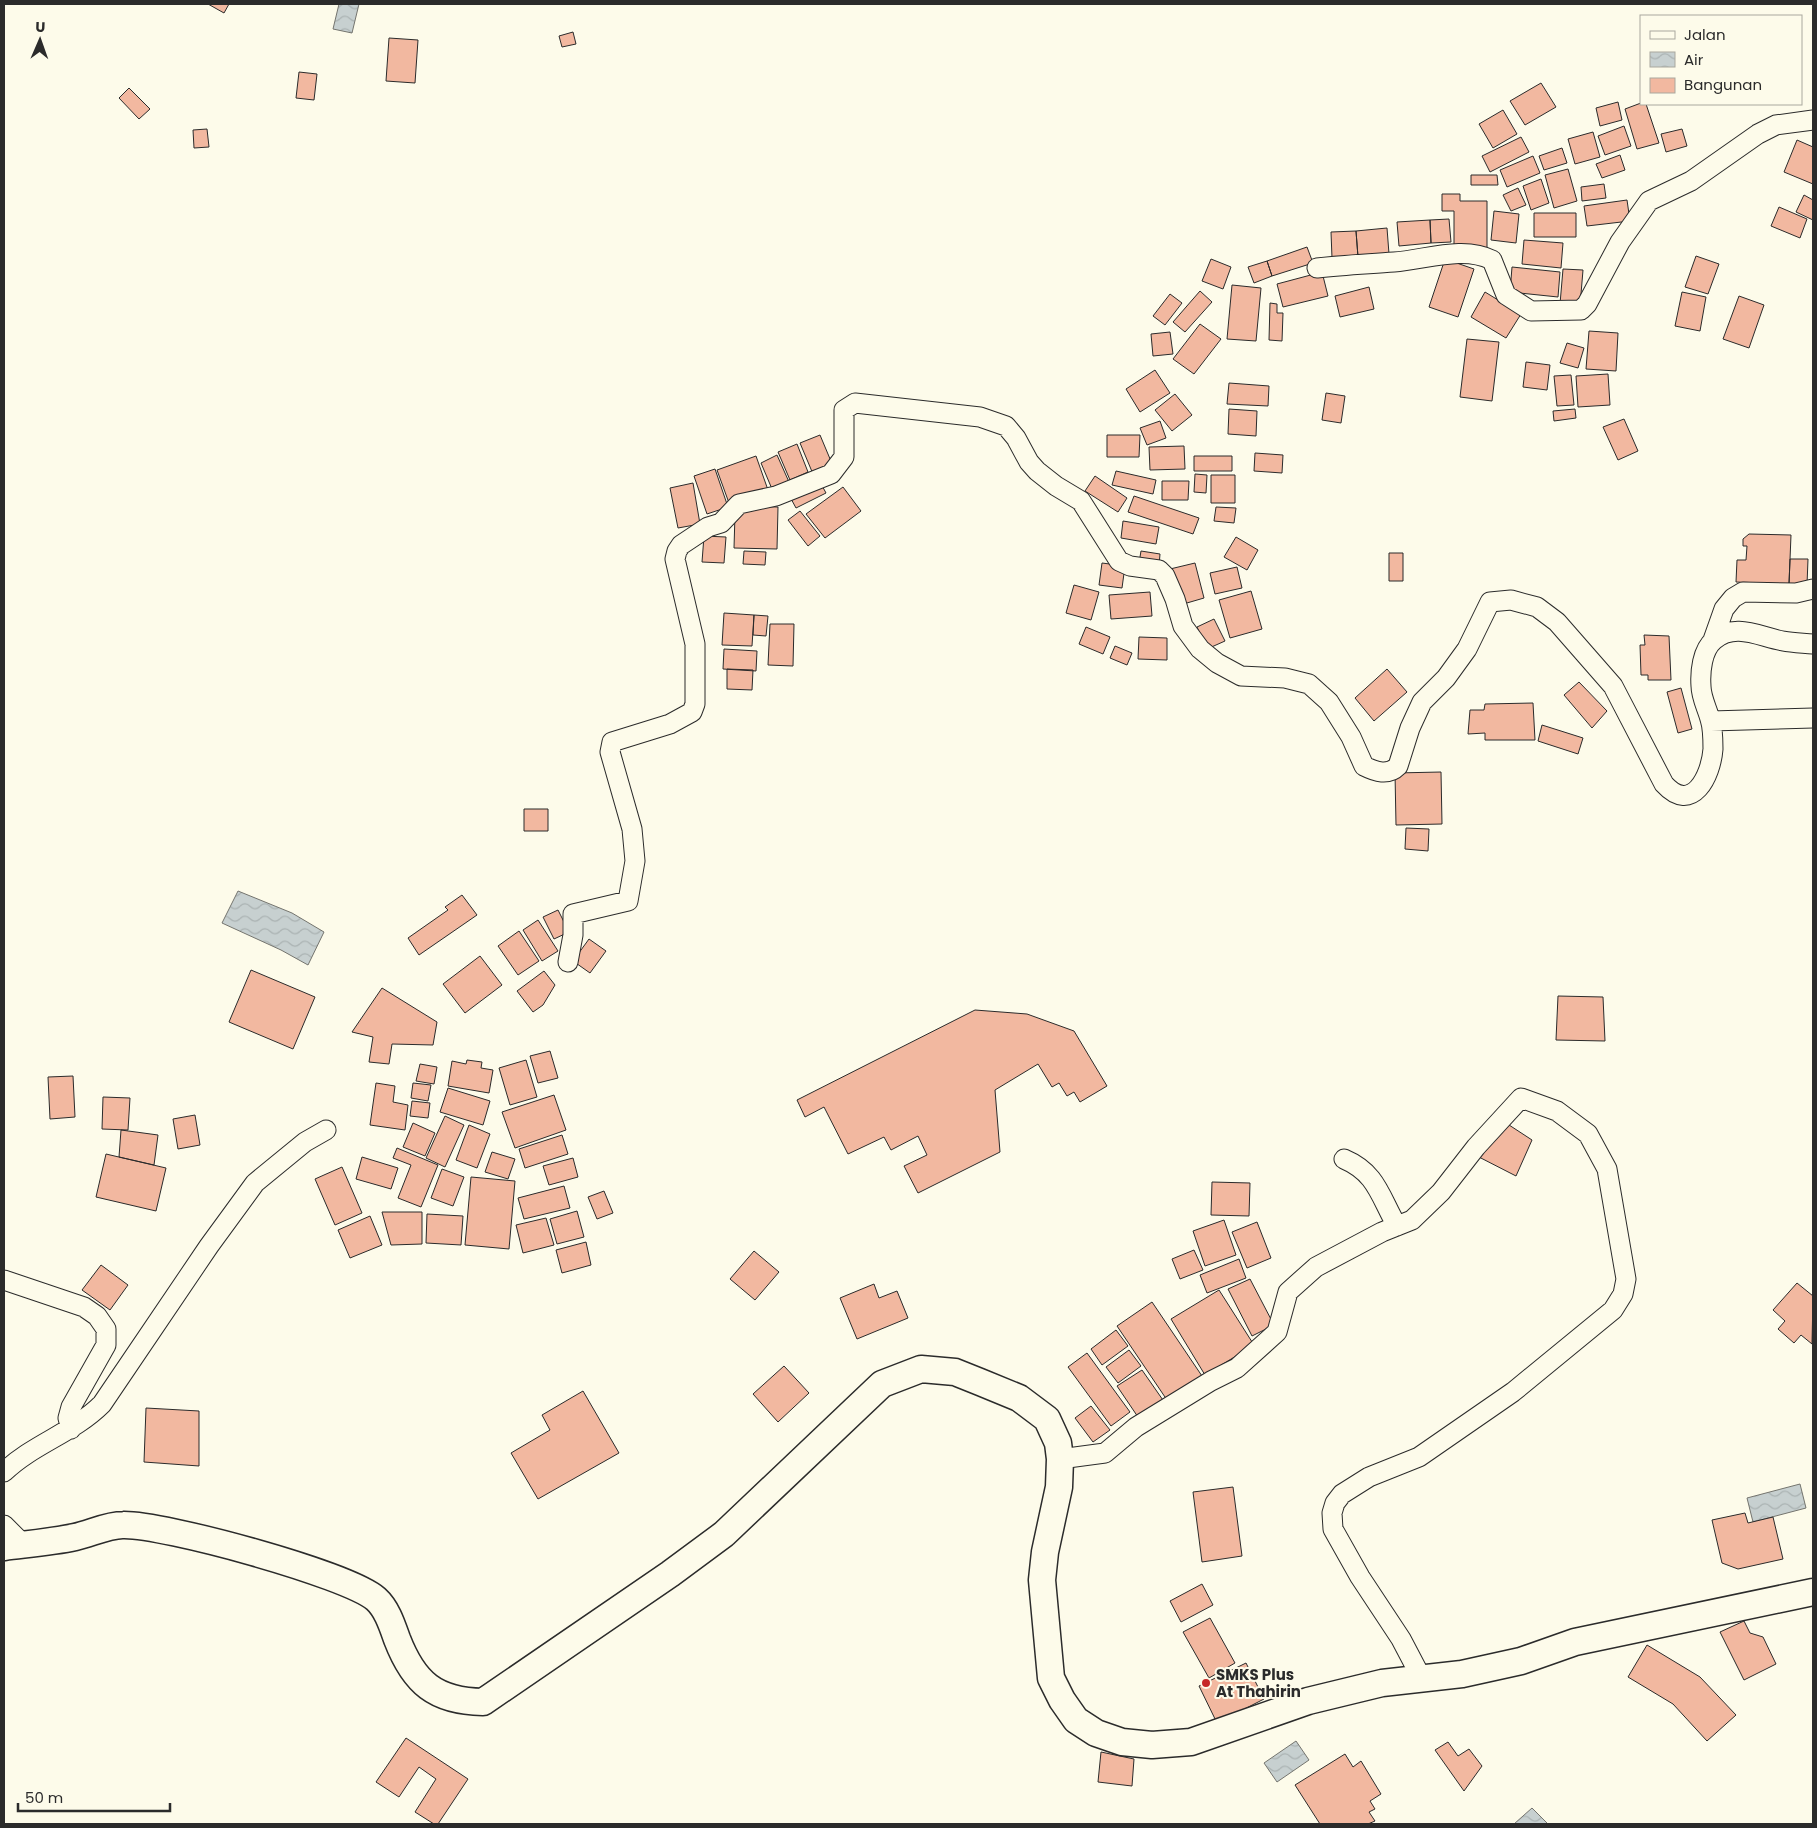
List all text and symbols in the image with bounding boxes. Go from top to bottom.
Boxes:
north arrow [15,15,65,65]
legend [1640,15,1802,105]
text: U [35,17,46,37]
text: Jalan [1684,24,1726,45]
text: Air [1684,49,1704,70]
text: Bangunan [1684,74,1762,95]
place label: SMKS Plus At Thahirin [1216,1664,1301,1702]
marker: SMKS Plus At Thahirin [1200,1677,1212,1689]
scale bar [18,1780,170,1812]
text: 50 m [25,1787,63,1808]

